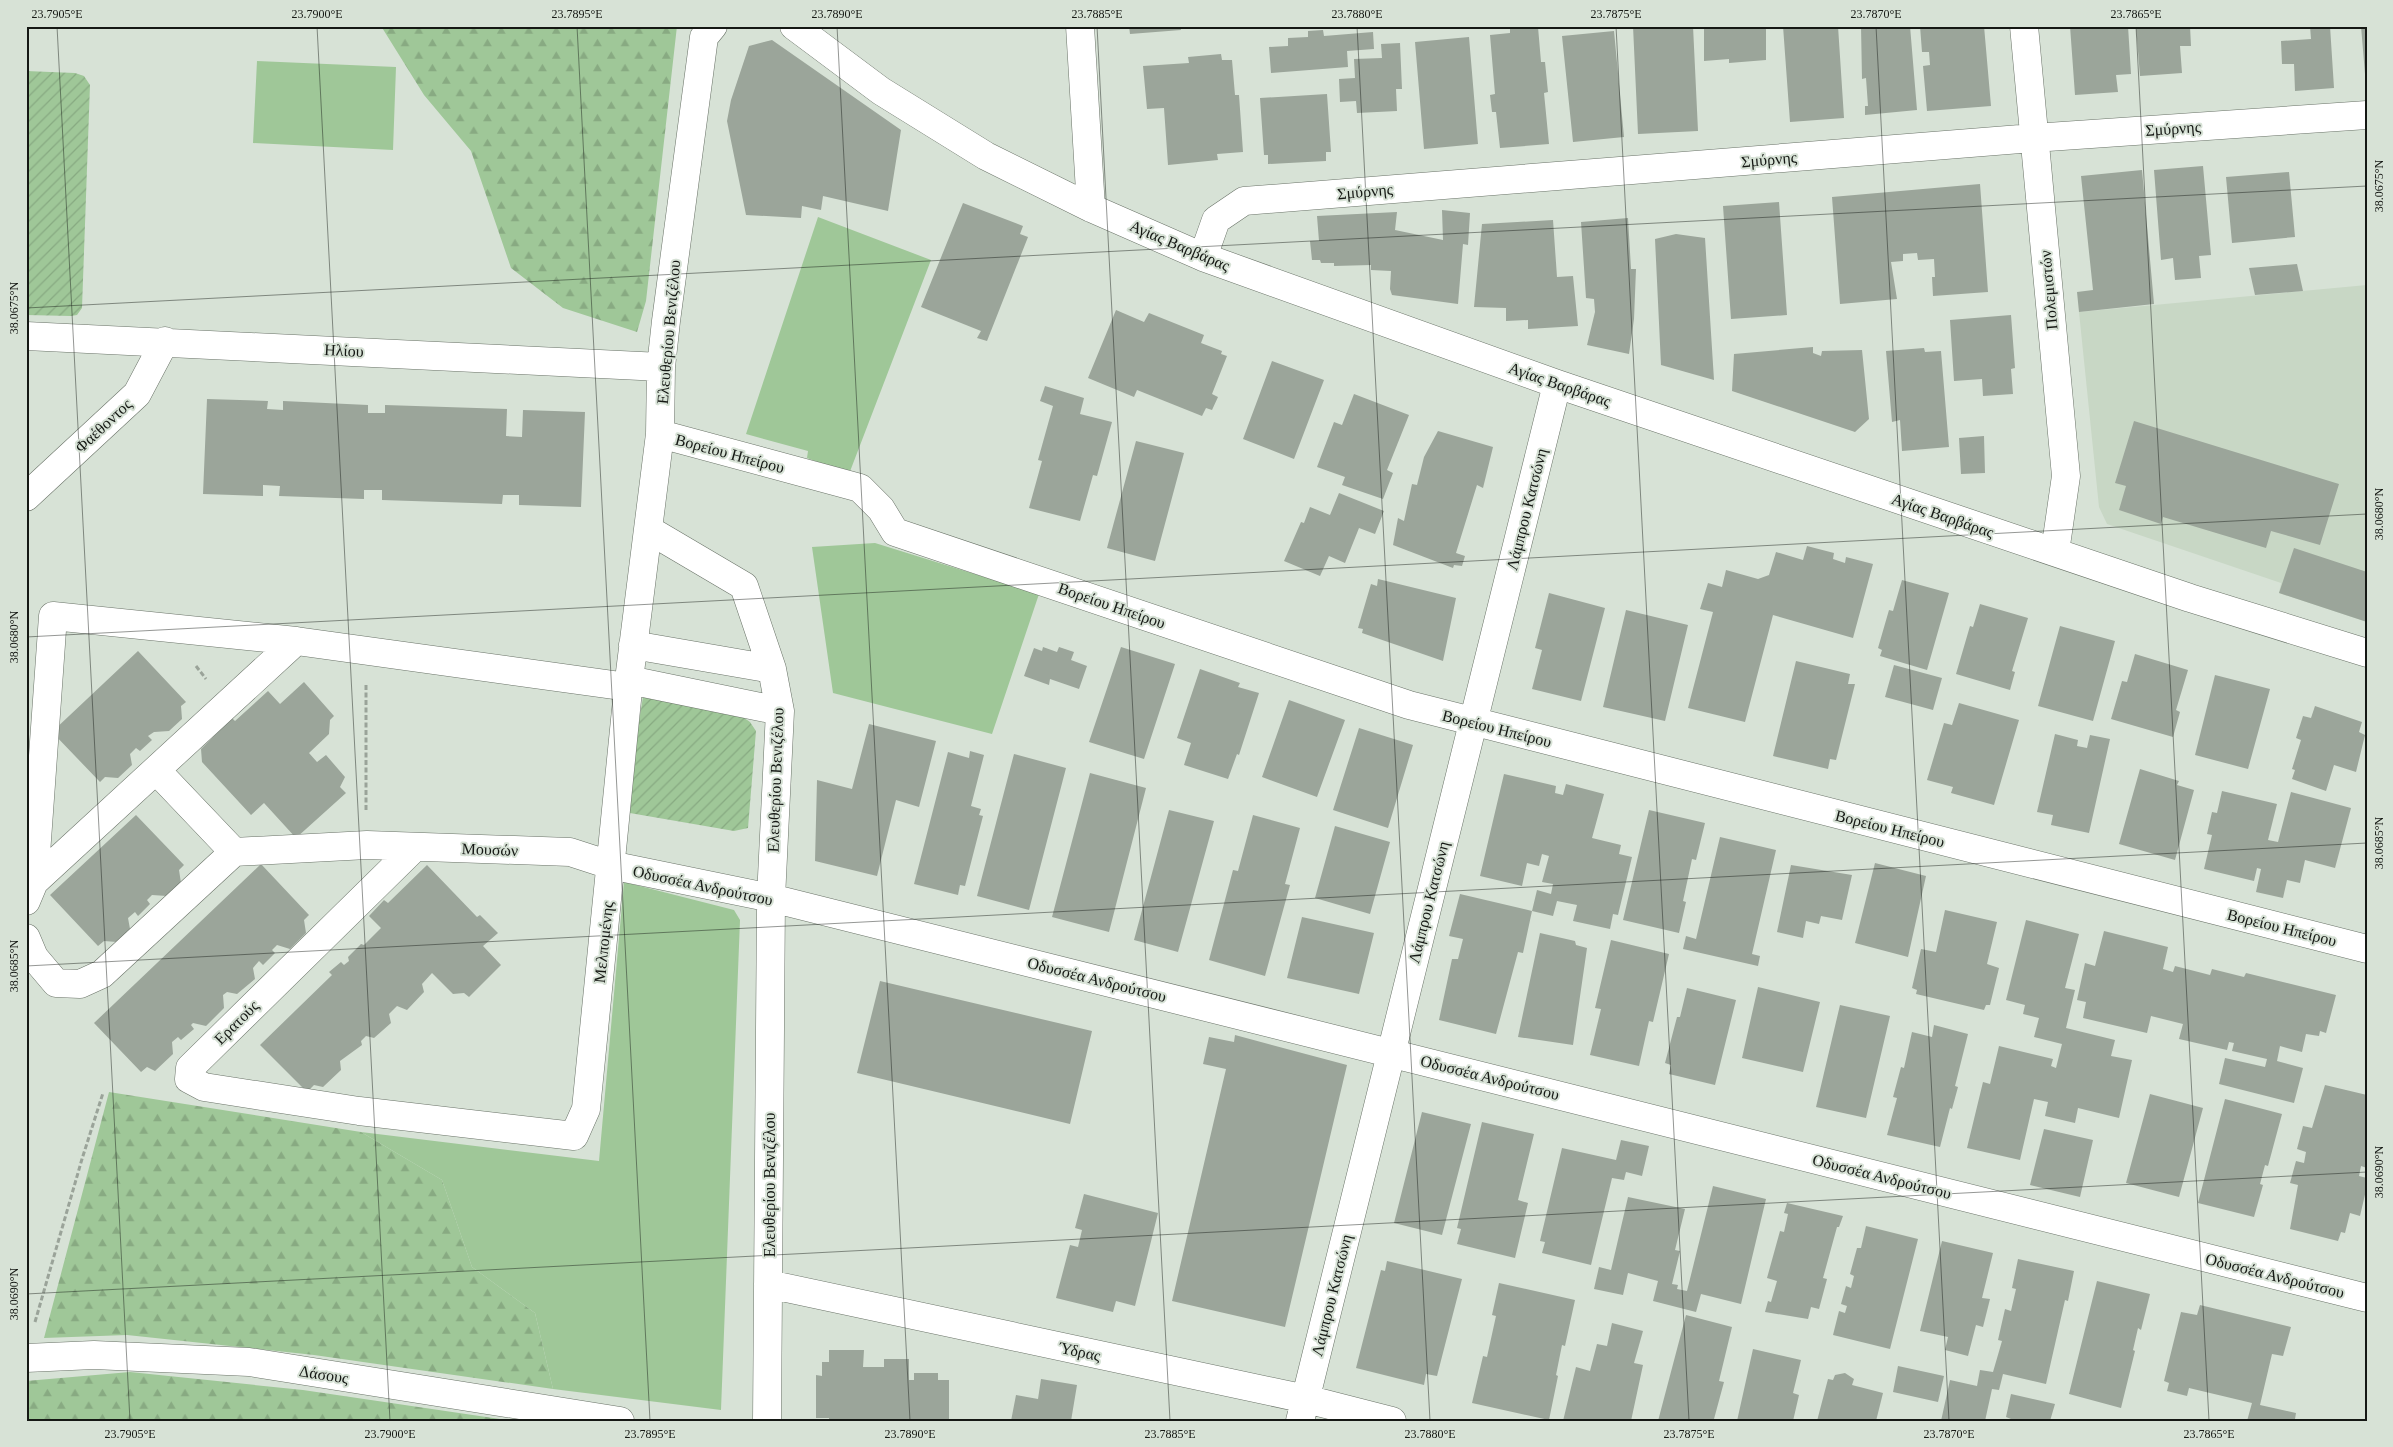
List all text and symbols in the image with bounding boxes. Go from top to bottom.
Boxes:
text: 23.7905°E [31,7,83,21]
text: 23.7900°E [291,7,343,21]
text: 23.7895°E [551,7,603,21]
text: 23.7890°E [811,7,863,21]
text: 23.7885°E [1071,7,1123,21]
text: 23.7880°E [1331,7,1383,21]
text: 23.7875°E [1590,7,1642,21]
text: 23.7870°E [1850,7,1902,21]
text: 23.7865°E [2110,7,2162,21]
street label: Σμύρνης [2145,118,2202,140]
street label: Σμύρνης [1741,149,1798,171]
text: 38.0675°N [2372,159,2386,212]
street label: Σμύρνης [1337,181,1394,203]
street label: Αγίας Βαρβάρας [1127,217,1233,275]
street label: Πολεμιστών [2037,249,2061,330]
street label: Ελευθερίου Βενιζέλου [654,259,684,405]
text: 38.0675°N [7,281,21,334]
street label: Ηλίου [324,341,364,360]
street label: Αγίας Βαρβάρας [1506,359,1614,411]
street label: Φαέθοντος [72,395,135,456]
street label: Βορείου Ηπείρου [673,431,786,477]
street label: Λάμπρου Κατσώνη [1503,446,1551,572]
text: 38.0680°N [2372,487,2386,540]
street label: Αγίας Βαρβάρας [1889,490,1997,542]
street label: Βορείου Ηπείρου [1056,579,1168,633]
text: 38.0680°N [7,610,21,663]
street label: Ελευθερίου Βενιζέλου [764,707,788,853]
street label: Βορείου Ηπείρου [1440,707,1553,751]
street label: Βορείου Ηπείρου [1833,807,1946,851]
text: 38.0685°N [2372,816,2386,869]
street label: Λάμπρου Κατσώνη [1405,839,1453,965]
street label: Μουσών [461,840,519,859]
street label: Οδυσσέα Ανδρούτσου [631,862,774,910]
street label: Μελπομένης [591,900,617,984]
street label: Βορείου Ηπείρου [2225,906,2338,950]
text: 38.0685°N [7,939,21,992]
street label: Οδυσσέα Ανδρούτσου [1025,954,1168,1006]
street label: Ερατούς [211,996,263,1048]
street label: Οδυσσέα Ανδρούτσου [1418,1052,1561,1104]
street label: Ελευθερίου Βενιζέλου [761,1113,779,1257]
text: 38.0690°N [2372,1145,2386,1198]
street label: Οδυσσέα Ανδρούτσου [1810,1151,1953,1203]
street label: Λάμπρου Κατσώνη [1308,1232,1356,1358]
street label: Οδυσσέα Ανδρούτσου [2203,1250,2346,1302]
text: 38.0690°N [7,1267,21,1320]
street label: Ύδρας [1056,1339,1103,1365]
street label: Δάσους [298,1362,350,1387]
text: 23.7905°E [104,1427,156,1441]
text: 23.7900°E [364,1427,416,1441]
text: 23.7895°E [624,1427,676,1441]
text: 23.7890°E [884,1427,936,1441]
text: 23.7885°E [1144,1427,1196,1441]
text: 23.7880°E [1404,1427,1456,1441]
text: 23.7875°E [1663,1427,1715,1441]
text: 23.7870°E [1923,1427,1975,1441]
text: 23.7865°E [2183,1427,2235,1441]

